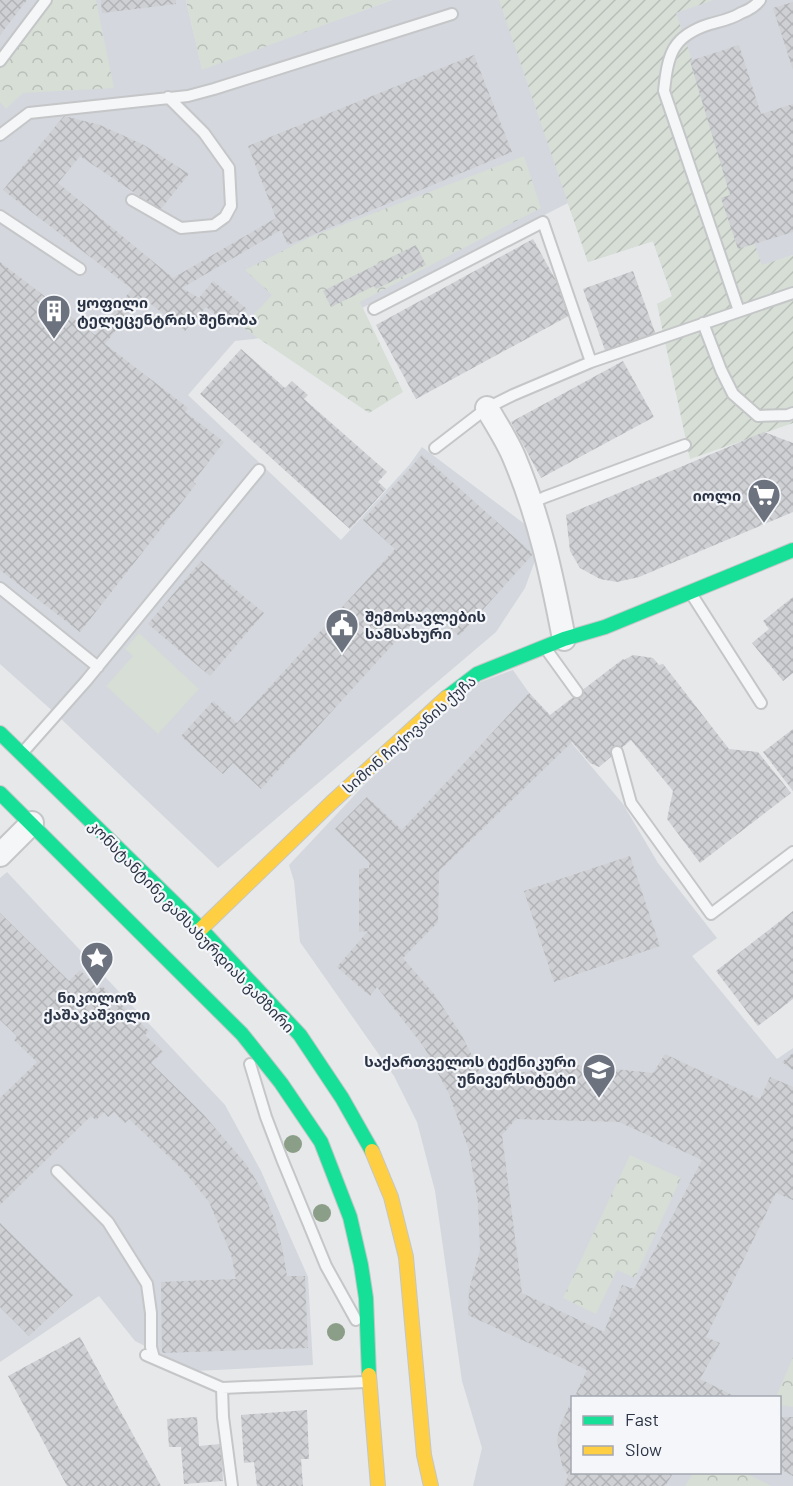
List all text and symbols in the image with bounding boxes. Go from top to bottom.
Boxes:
building icon: ყოფილი ტელეცენტრის შენობა [36,293,72,340]
place label: ყოფილი ტელეცენტრის შენობა [77,293,257,329]
supermarket icon: იოლი [746,477,782,524]
place label: იოლი [693,486,741,505]
public building icon: შემოსავლების სამსახური [324,607,360,654]
place label: შემოსავლების სამსახური [365,607,486,643]
street label: სიმონ ჩიქოვანის ქუჩა [339,671,480,797]
street label: კონსტანტინე გამსახურდიას გამზირი [85,816,299,1037]
place icon: ნიკოლოზ ქაშაკაშვილი [79,940,115,987]
place label: ნიკოლოზ ქაშაკაშვილი [44,988,150,1024]
place label: საქართველოს ტექნიკური უნივერსიტეტი [364,1052,576,1088]
school or university icon: საქართველოს ტექნიკური უნივერსიტეტი [581,1052,617,1099]
legend [571,1396,781,1474]
text: Fast [625,1408,659,1430]
text: Slow [625,1438,662,1460]

